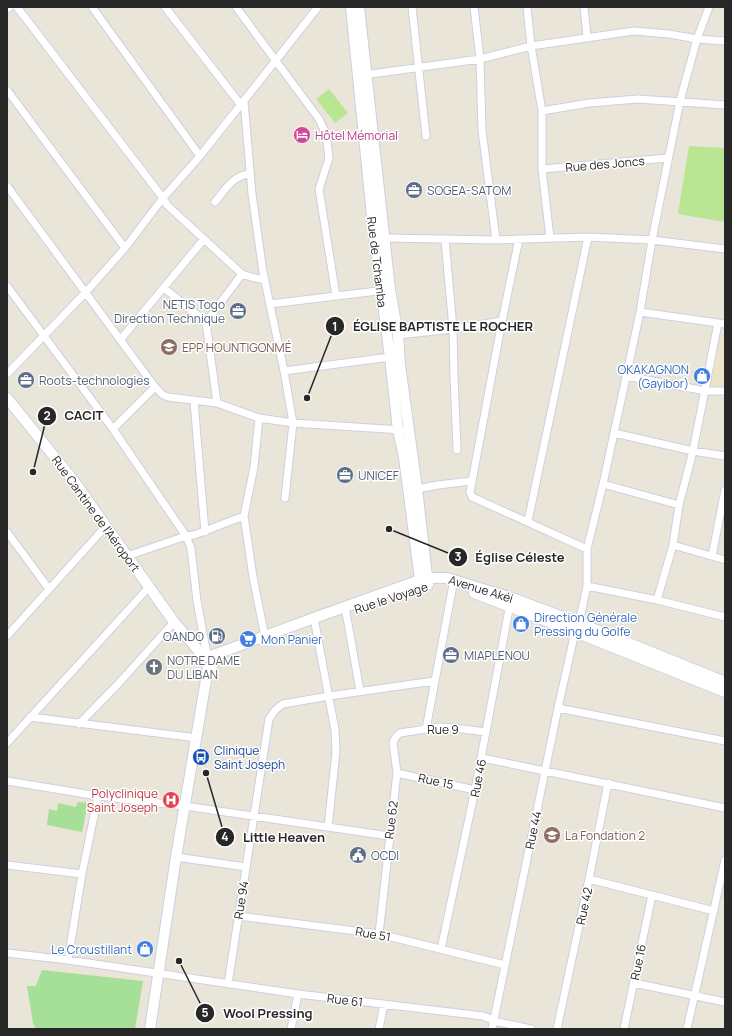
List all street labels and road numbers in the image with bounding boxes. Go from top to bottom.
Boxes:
street label: Rue des Joncs [565,152,645,176]
street label: Rue de Tchamba [363,216,391,308]
street label: Rue Cantine de l'Aéroport [48,452,144,576]
street label: Avenue Akéi [447,571,515,607]
street label: Rue le Voyage [352,578,430,618]
street label: Rue 9 [427,721,459,738]
street label: Rue 46 [466,757,490,799]
street label: Rue 15 [417,769,455,793]
street label: Rue 62 [380,800,402,840]
street label: Rue 44 [521,809,545,851]
street label: Rue 94 [230,880,252,920]
street label: Rue 42 [572,885,596,926]
street label: Rue 51 [354,923,392,945]
street label: Rue 16 [626,943,650,981]
street label: Rue 61 [326,989,364,1011]

